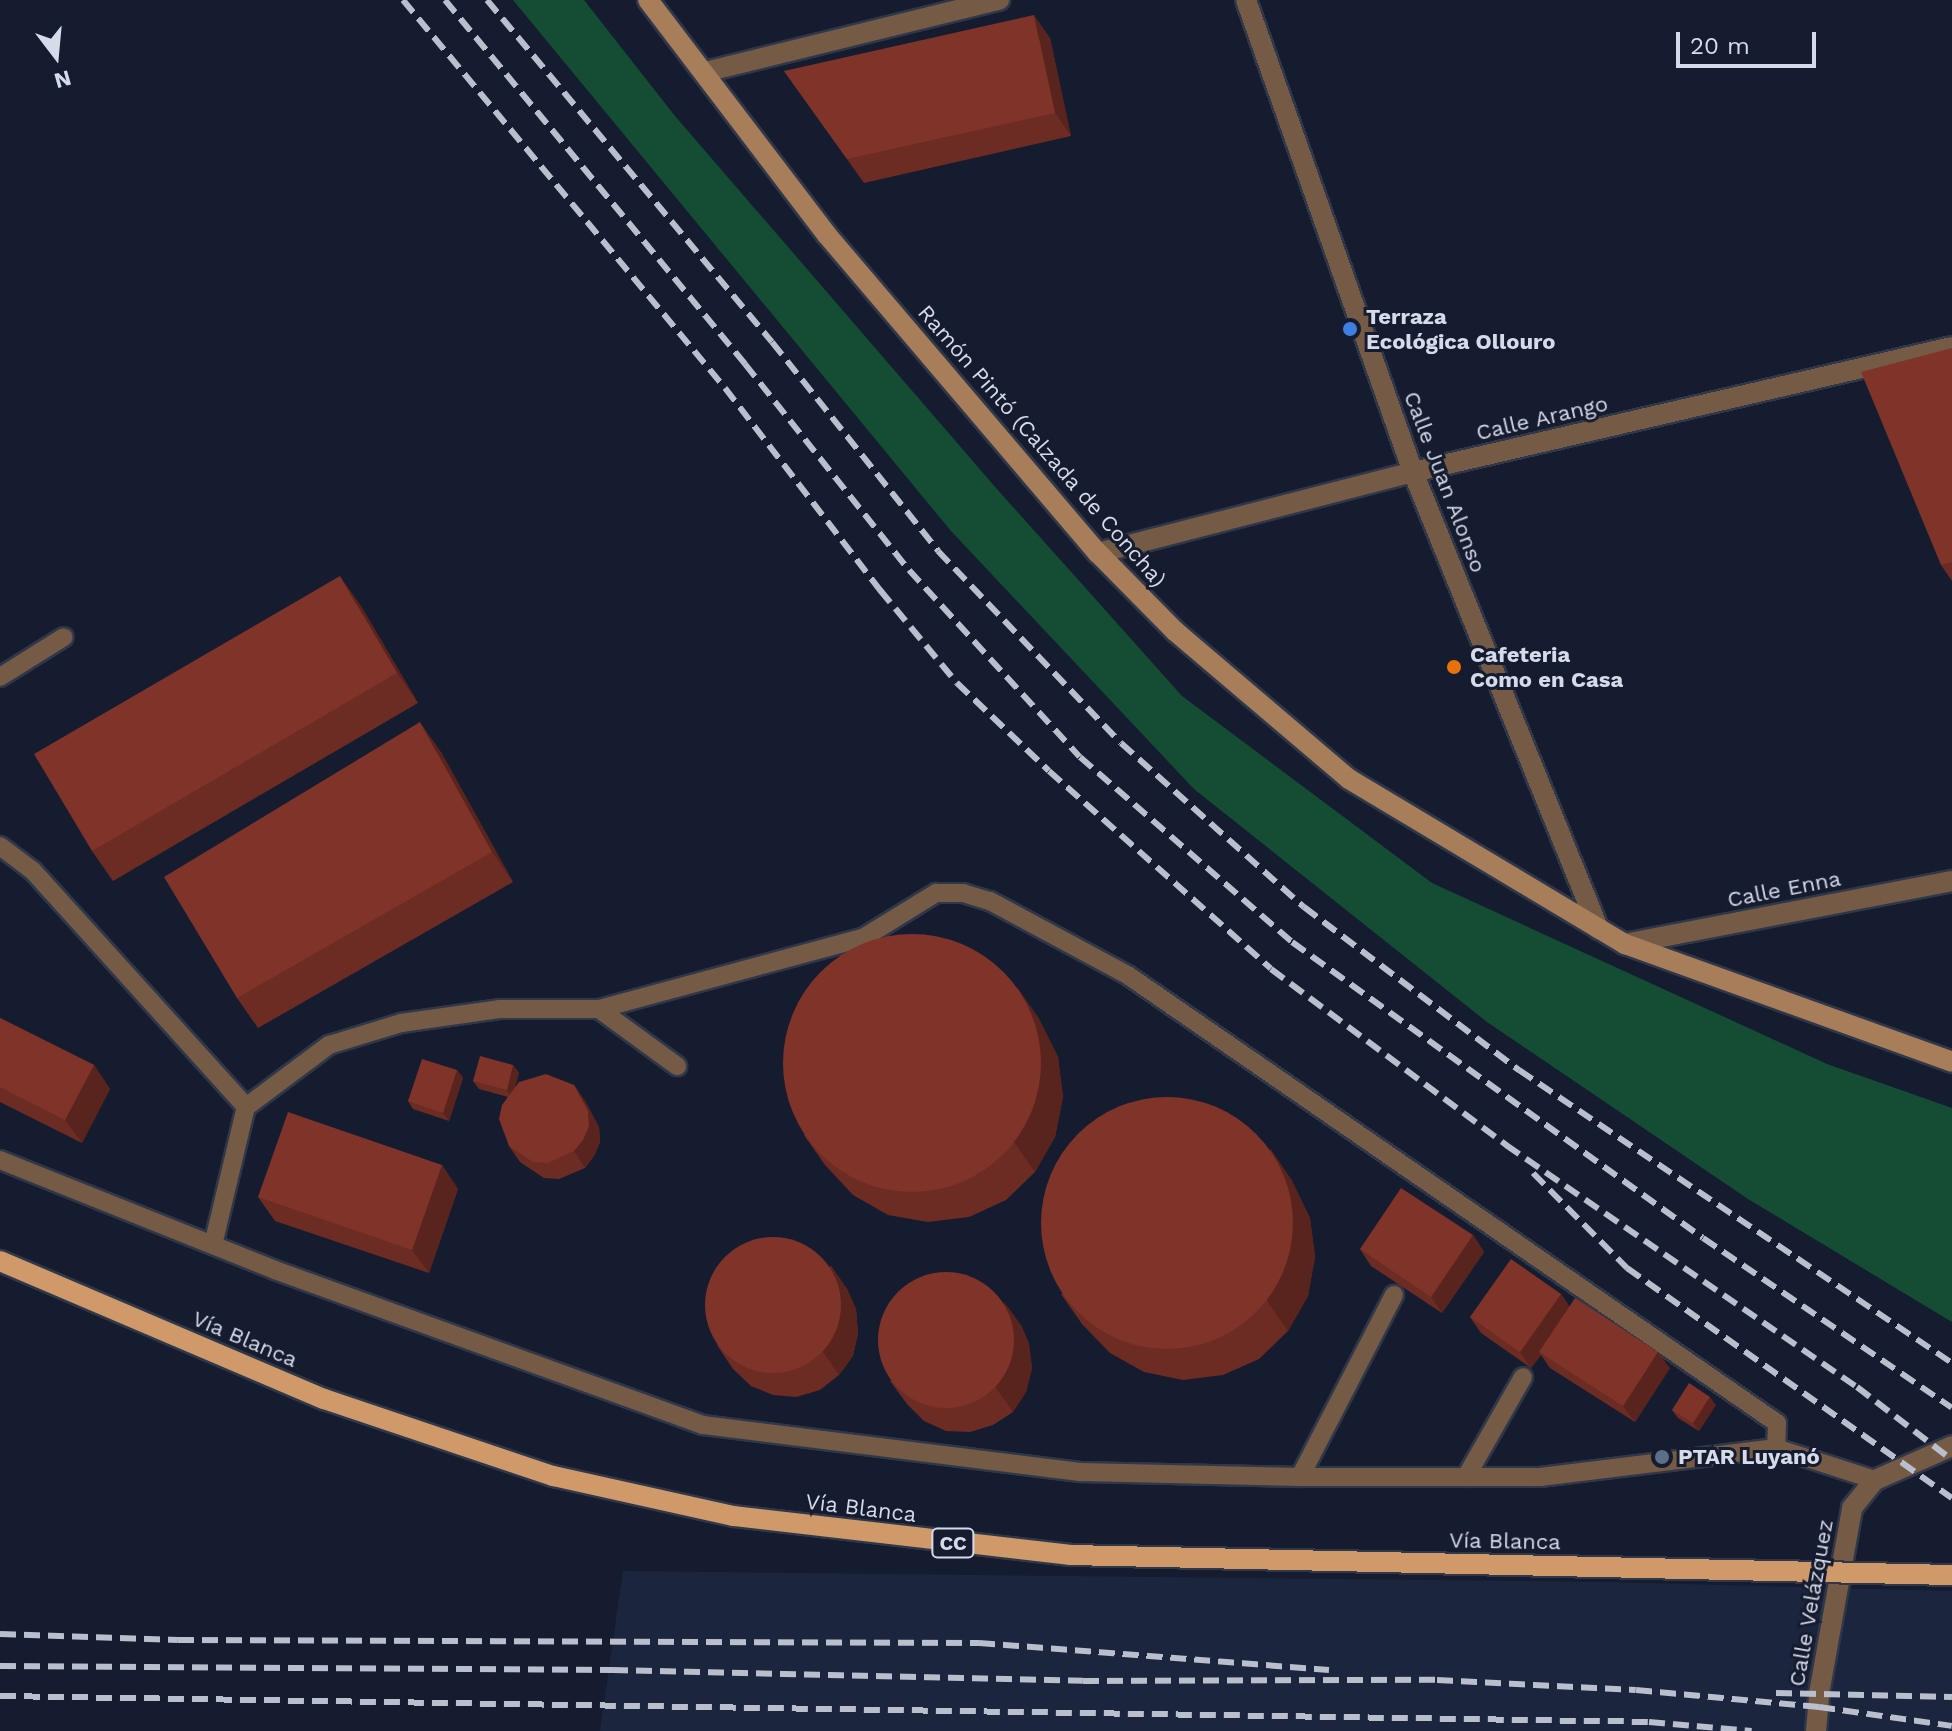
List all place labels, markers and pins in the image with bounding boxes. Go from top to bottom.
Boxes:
place label: Terraza Ecológica Ollouro [1366,303,1556,354]
marker: Terraza Ecológica Ollouro [1341,320,1359,338]
place label: Cafeteria Como en Casa [1470,641,1623,692]
marker: Cafeteria Como en Casa [1445,658,1463,676]
place label: PTAR Luyanó [1678,1444,1820,1470]
marker: PTAR Luyanó [1653,1448,1671,1466]

